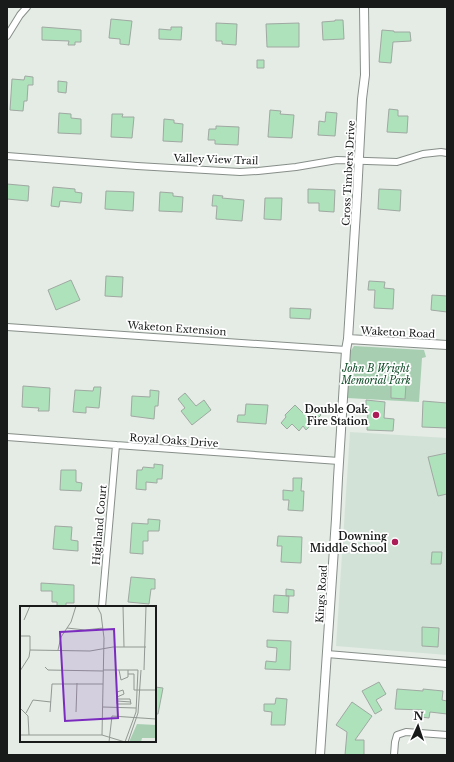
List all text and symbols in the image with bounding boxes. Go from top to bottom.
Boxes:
street label: Cross Timbers Drive [339,120,358,226]
street label: Valley View Trail [172,151,259,167]
street label: Waketon Extension [126,318,227,338]
street label: Waketon Road [359,324,436,341]
park label: John B Wright Memorial Park [340,362,411,387]
place label: Double Oak Fire Station [305,403,369,428]
marker: Double Oak Fire Station [371,410,381,420]
street label: Royal Oaks Drive [129,431,219,450]
street label: Highland Court [90,484,110,566]
place label: Downing Middle School [310,530,388,555]
marker: Downing Middle School [390,537,400,547]
street label: Kings Road [313,564,330,623]
inset map [20,606,156,742]
north arrow [398,706,438,746]
text: N [413,709,425,723]

